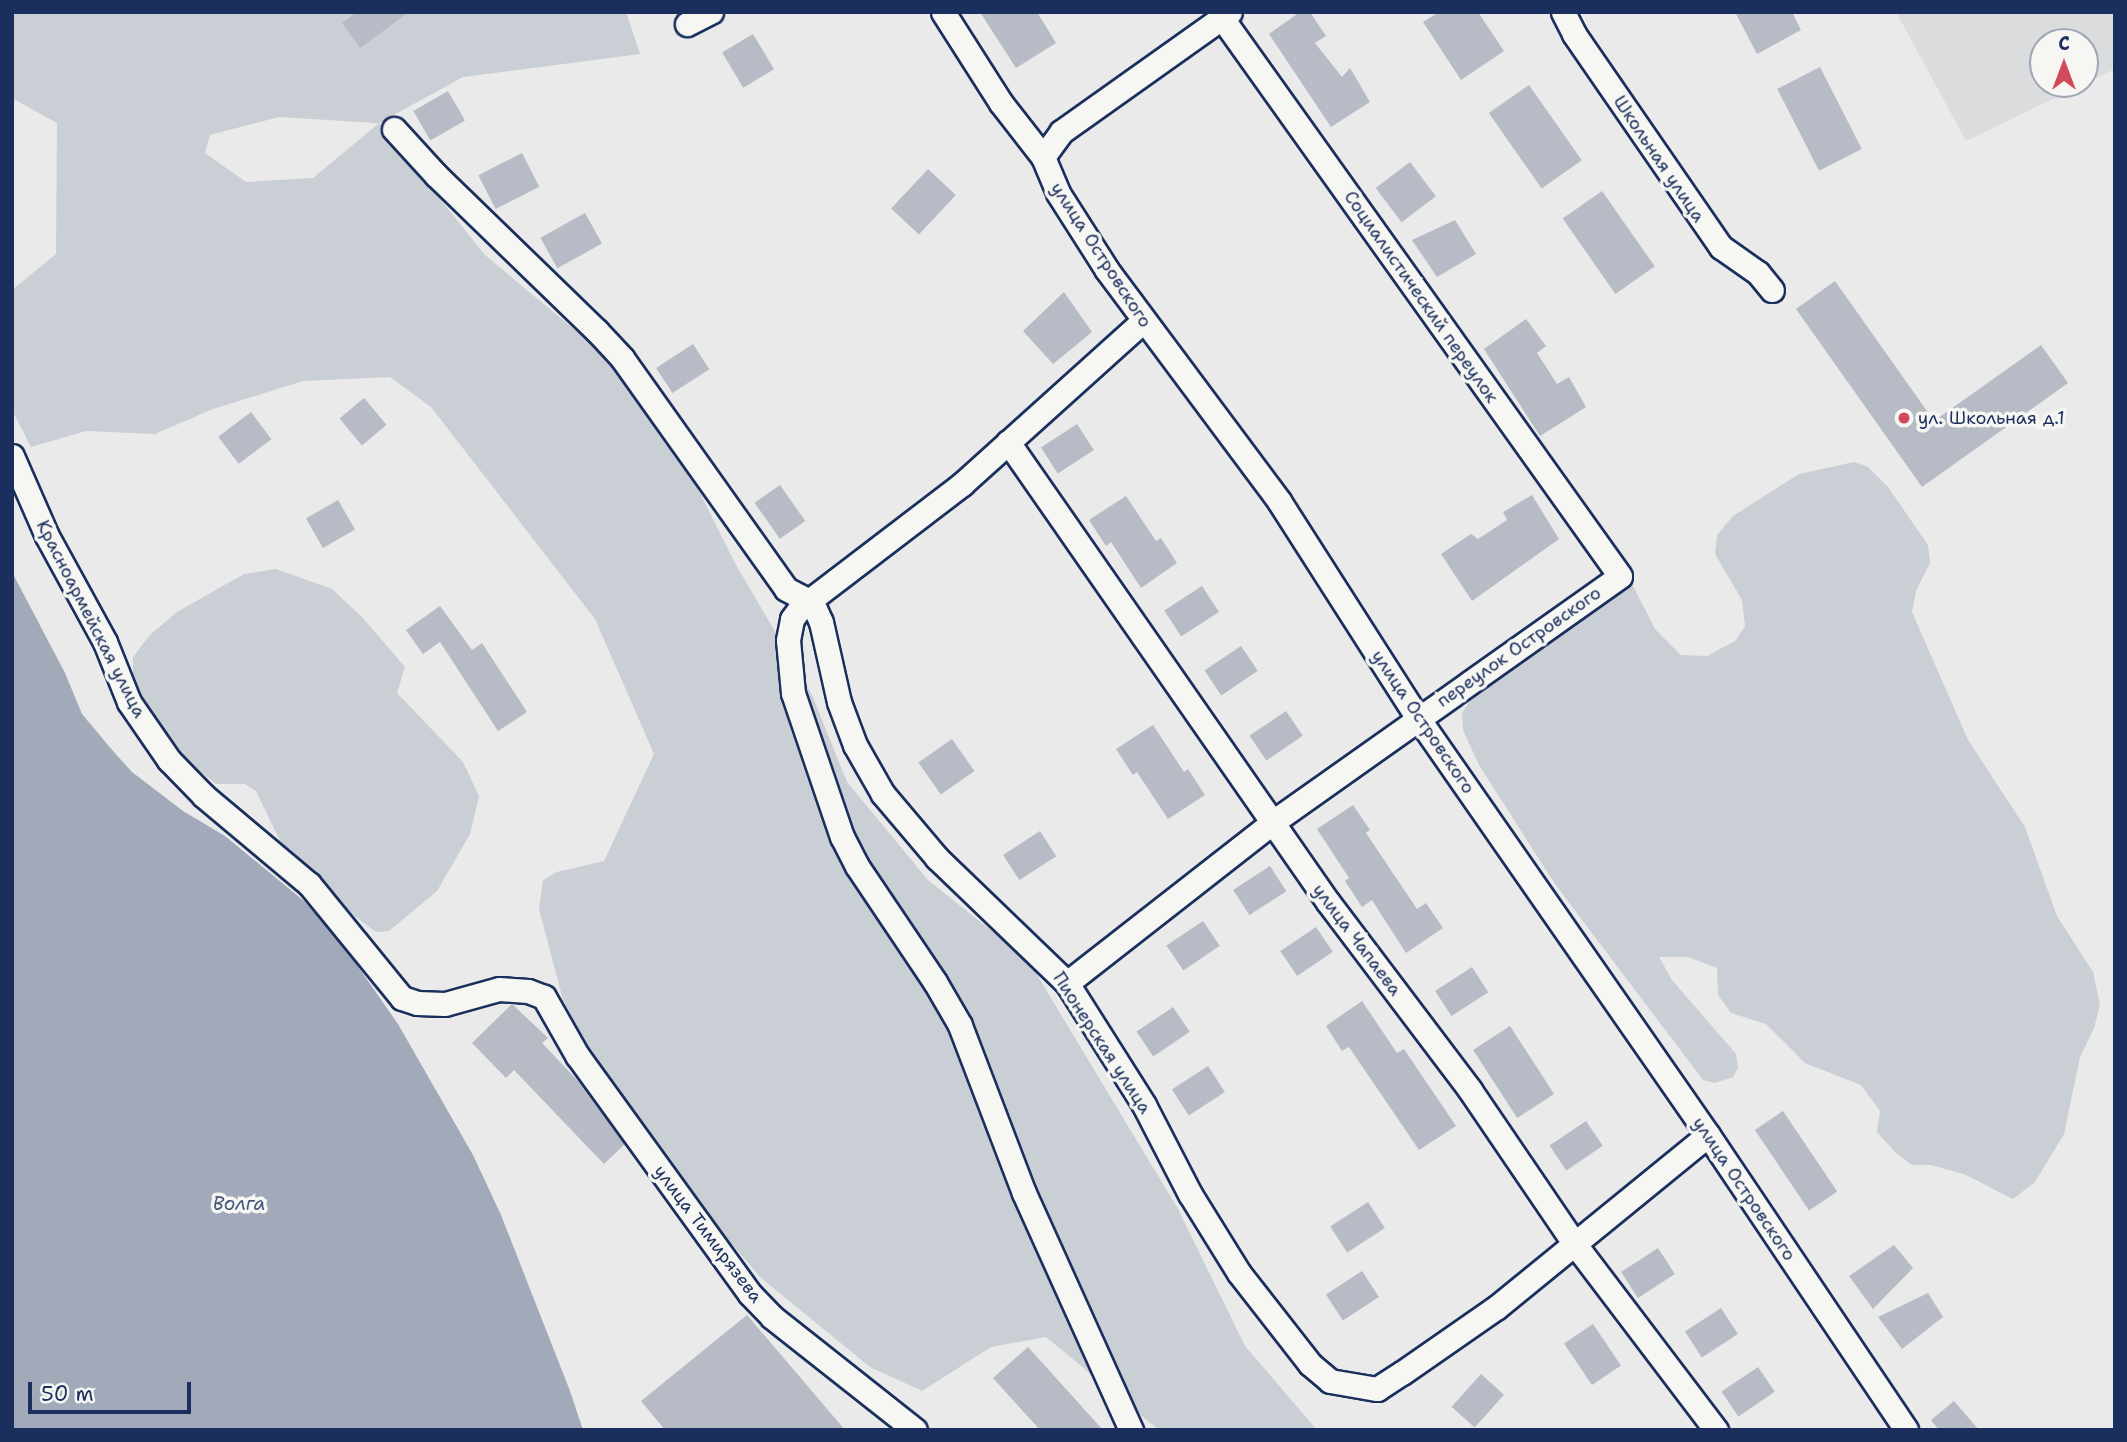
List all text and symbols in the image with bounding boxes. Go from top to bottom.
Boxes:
north arrow [2029,28,2099,98]
text: С [2058,31,2070,56]
street label: Школьная улица [1609,92,1709,226]
street label: улица Островского [1046,178,1156,332]
street label: Социалистический переулок [1339,187,1503,407]
place label: ул. Школьная д.1 [1918,407,2065,429]
marker: ул. Школьная д.1 [1896,410,1912,426]
street label: Красноармейская улица [32,517,150,721]
street label: переулок Островского [1433,582,1605,712]
street label: улица Островского [1367,646,1479,798]
street label: улица Чапаева [1308,880,1406,1000]
street label: Пионерская улица [1048,968,1156,1118]
street label: улица Островского [1688,1113,1800,1265]
street label: улица Тимирязева [649,1161,767,1307]
water label: Волга [213,1193,265,1215]
scale bar [32,1368,194,1412]
text: 50 m [41,1380,94,1408]

